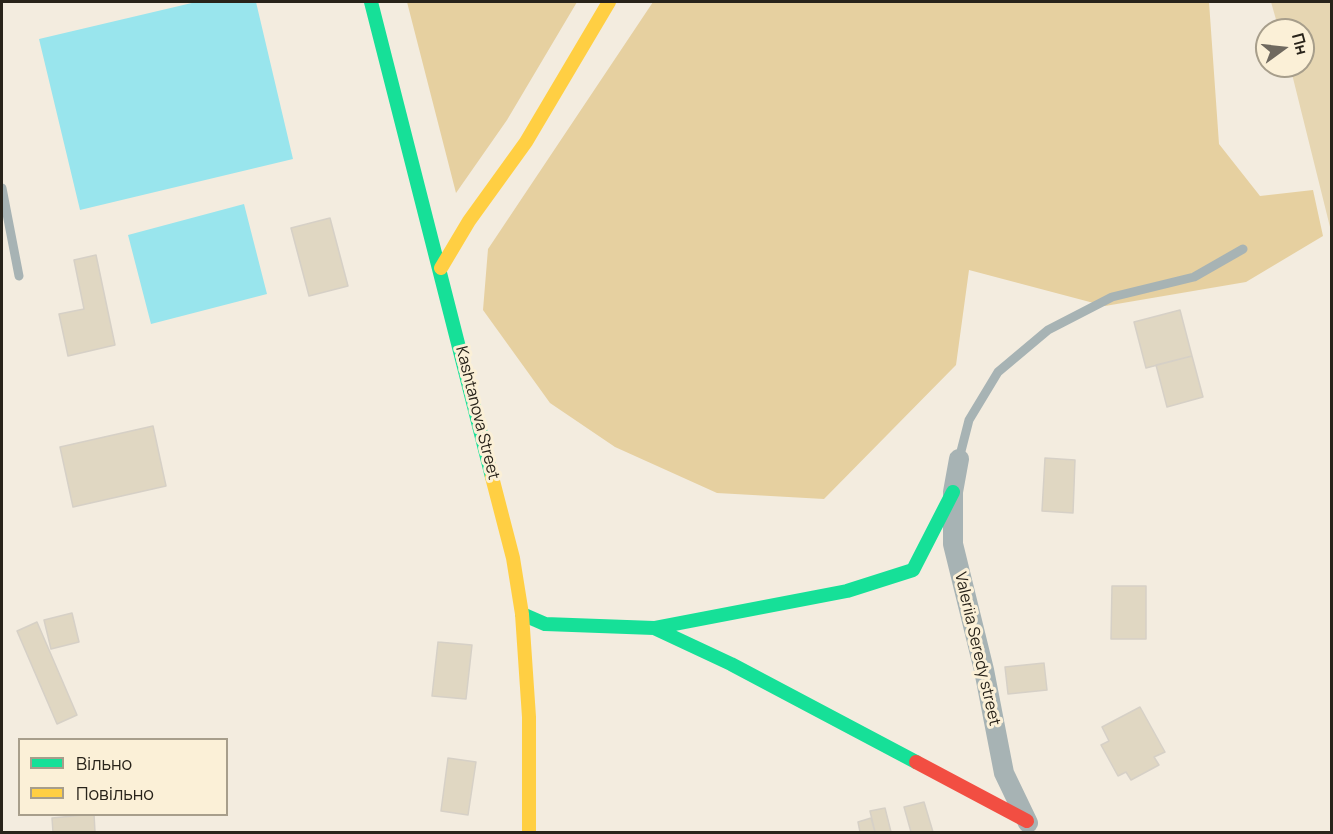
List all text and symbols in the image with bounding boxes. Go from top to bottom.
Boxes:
north arrow [1255,18,1315,78]
text: Пн [1287,31,1314,57]
street label: Kashtanova Street [451,344,503,482]
street label: Valeriia Seredy street [950,570,1004,728]
legend [18,738,228,816]
text: Вільно [76,751,132,775]
text: Повільно [76,781,154,805]

